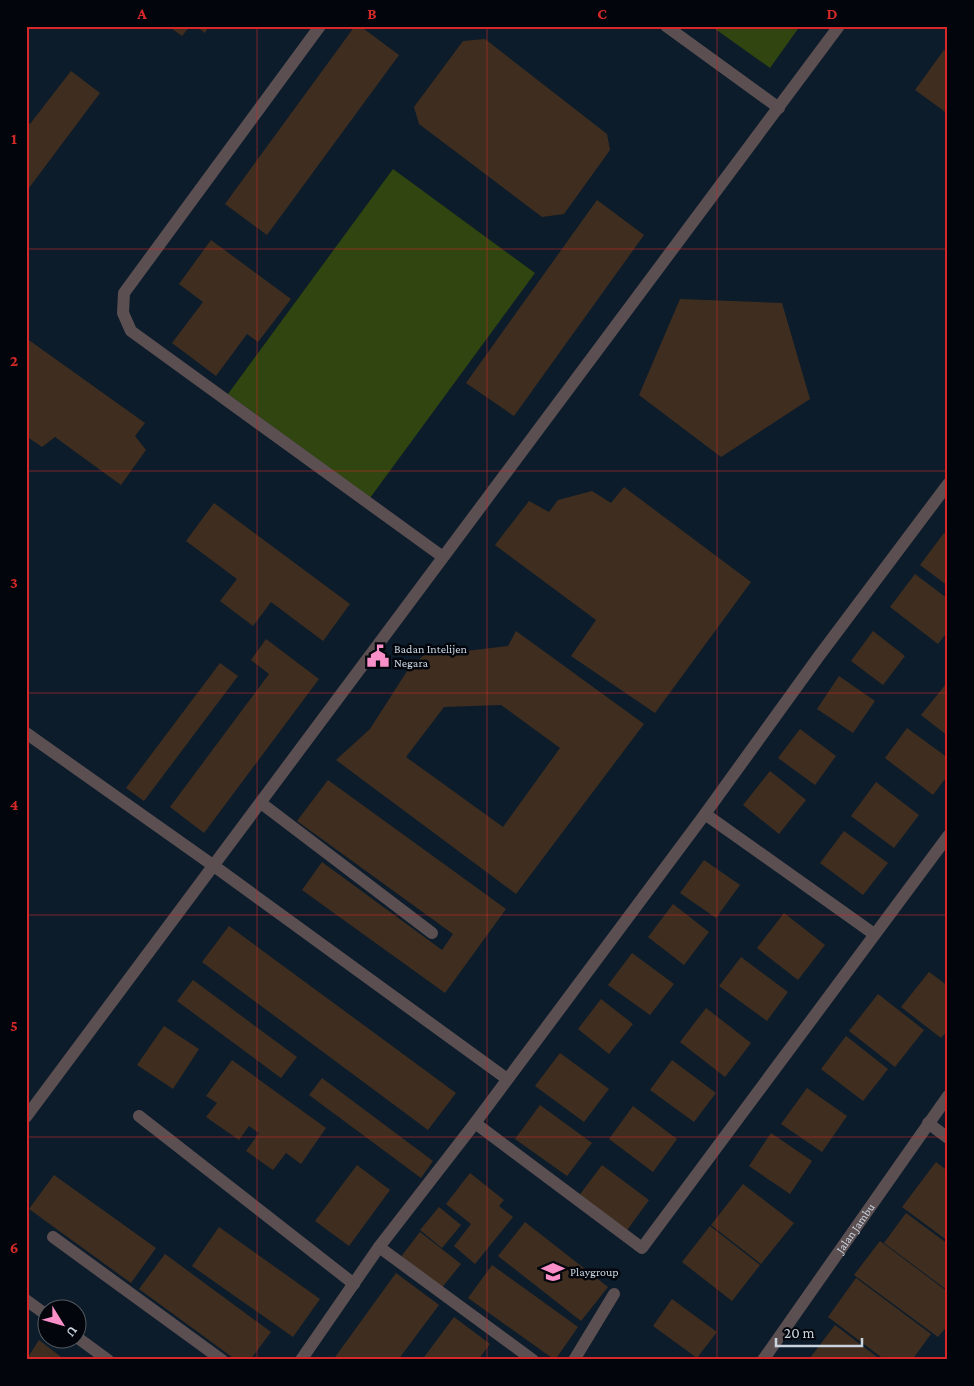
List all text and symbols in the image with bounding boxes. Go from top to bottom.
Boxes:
text: A [136,5,147,22]
text: B [367,5,377,22]
text: C [597,5,607,22]
text: D [826,5,838,22]
text: 1 [11,130,17,147]
text: 2 [10,352,18,369]
text: 3 [10,574,18,591]
place label: Badan Intelijen Negara [394,642,467,670]
public building icon: Badan Intelijen Negara [365,643,391,669]
text: 4 [10,796,19,813]
text: 5 [10,1017,18,1034]
street label: Jalan Jambu [832,1200,878,1257]
text: 6 [10,1239,18,1256]
school or university icon: Playgroup [540,1259,566,1285]
place label: Playgroup [570,1265,619,1279]
north arrow [38,1298,88,1348]
scale bar [776,1316,863,1348]
text: U [63,1323,82,1341]
text: 20 m [784,1325,815,1341]

